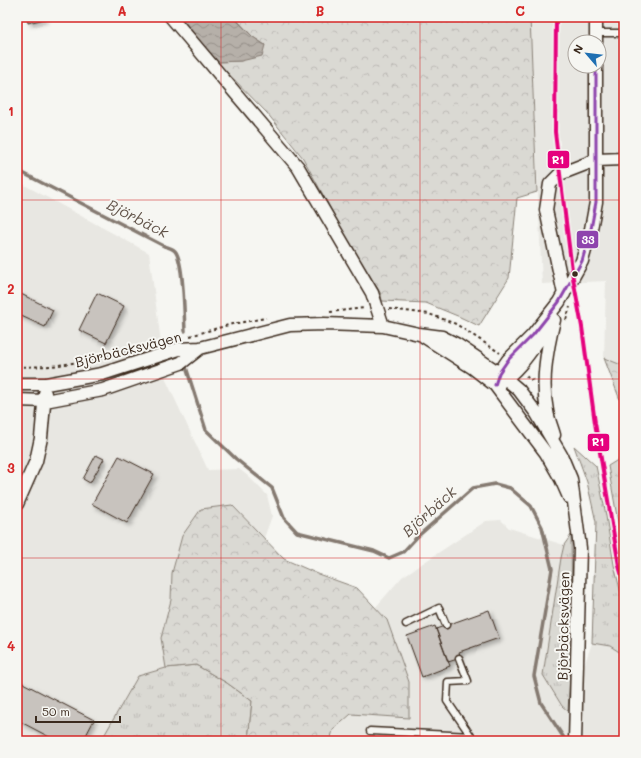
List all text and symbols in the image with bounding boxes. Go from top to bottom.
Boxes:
text: A [117,2,127,19]
text: B [316,2,325,19]
text: C [515,2,525,19]
north arrow [567,34,607,74]
text: N [569,42,586,56]
text: 1 [8,102,14,119]
line badge: R1 [547,150,570,169]
text: R1 [552,152,564,167]
water label: Björbäck [104,194,173,242]
line badge: 33 [576,230,599,249]
text: 33 [581,232,595,247]
unlabelled marker [570,269,580,279]
text: 2 [7,280,15,297]
street label: Björbäcksvägen [73,327,183,371]
line badge: R1 [587,433,610,452]
text: R1 [592,434,604,449]
text: 3 [7,459,15,476]
water label: Björbäck [398,481,461,541]
street label: Björbäcksvägen [553,571,573,681]
text: 4 [7,637,15,654]
scale bar [36,698,120,724]
text: 50 m [42,703,70,719]

